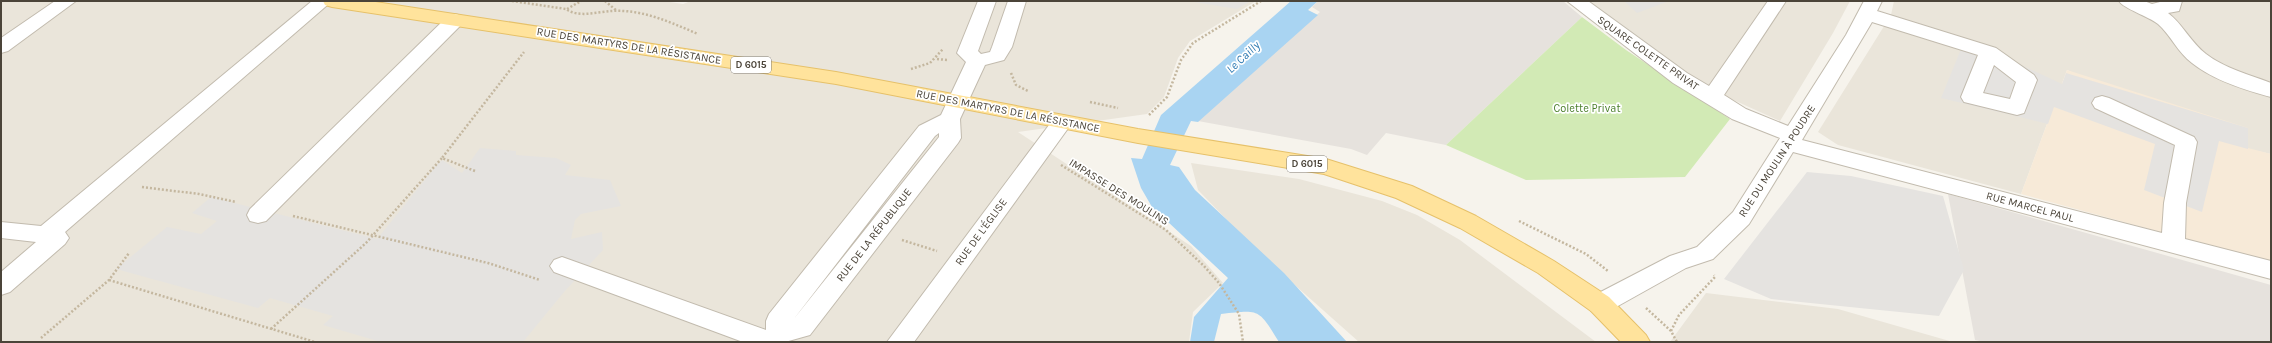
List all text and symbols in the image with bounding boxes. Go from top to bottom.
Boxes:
street label: SQUARE COLETTE PRIVAT [1595,13,1702,93]
street label: RUE DES MARTYRS DE LA RÉSISTANCE [536,23,722,67]
water label: Le Cailly [1223,38,1263,76]
road number: D 6015 [731,57,771,73]
street label: RUE DES MARTYRS DE LA RÉSISTANCE [915,85,1101,135]
street label: RUE DU MOULIN À POUDRE [1734,101,1818,220]
park label: Colette Privat [1553,102,1621,115]
street label: IMPASSE DES MOULINS [1067,156,1171,228]
road number: D 6015 [1287,156,1327,172]
street label: RUE DE LA RÉPUBLIQUE [832,185,914,284]
street label: RUE MARCEL PAUL [1985,189,2076,225]
street label: RUE DE L'ÉGLISE [951,195,1010,268]

